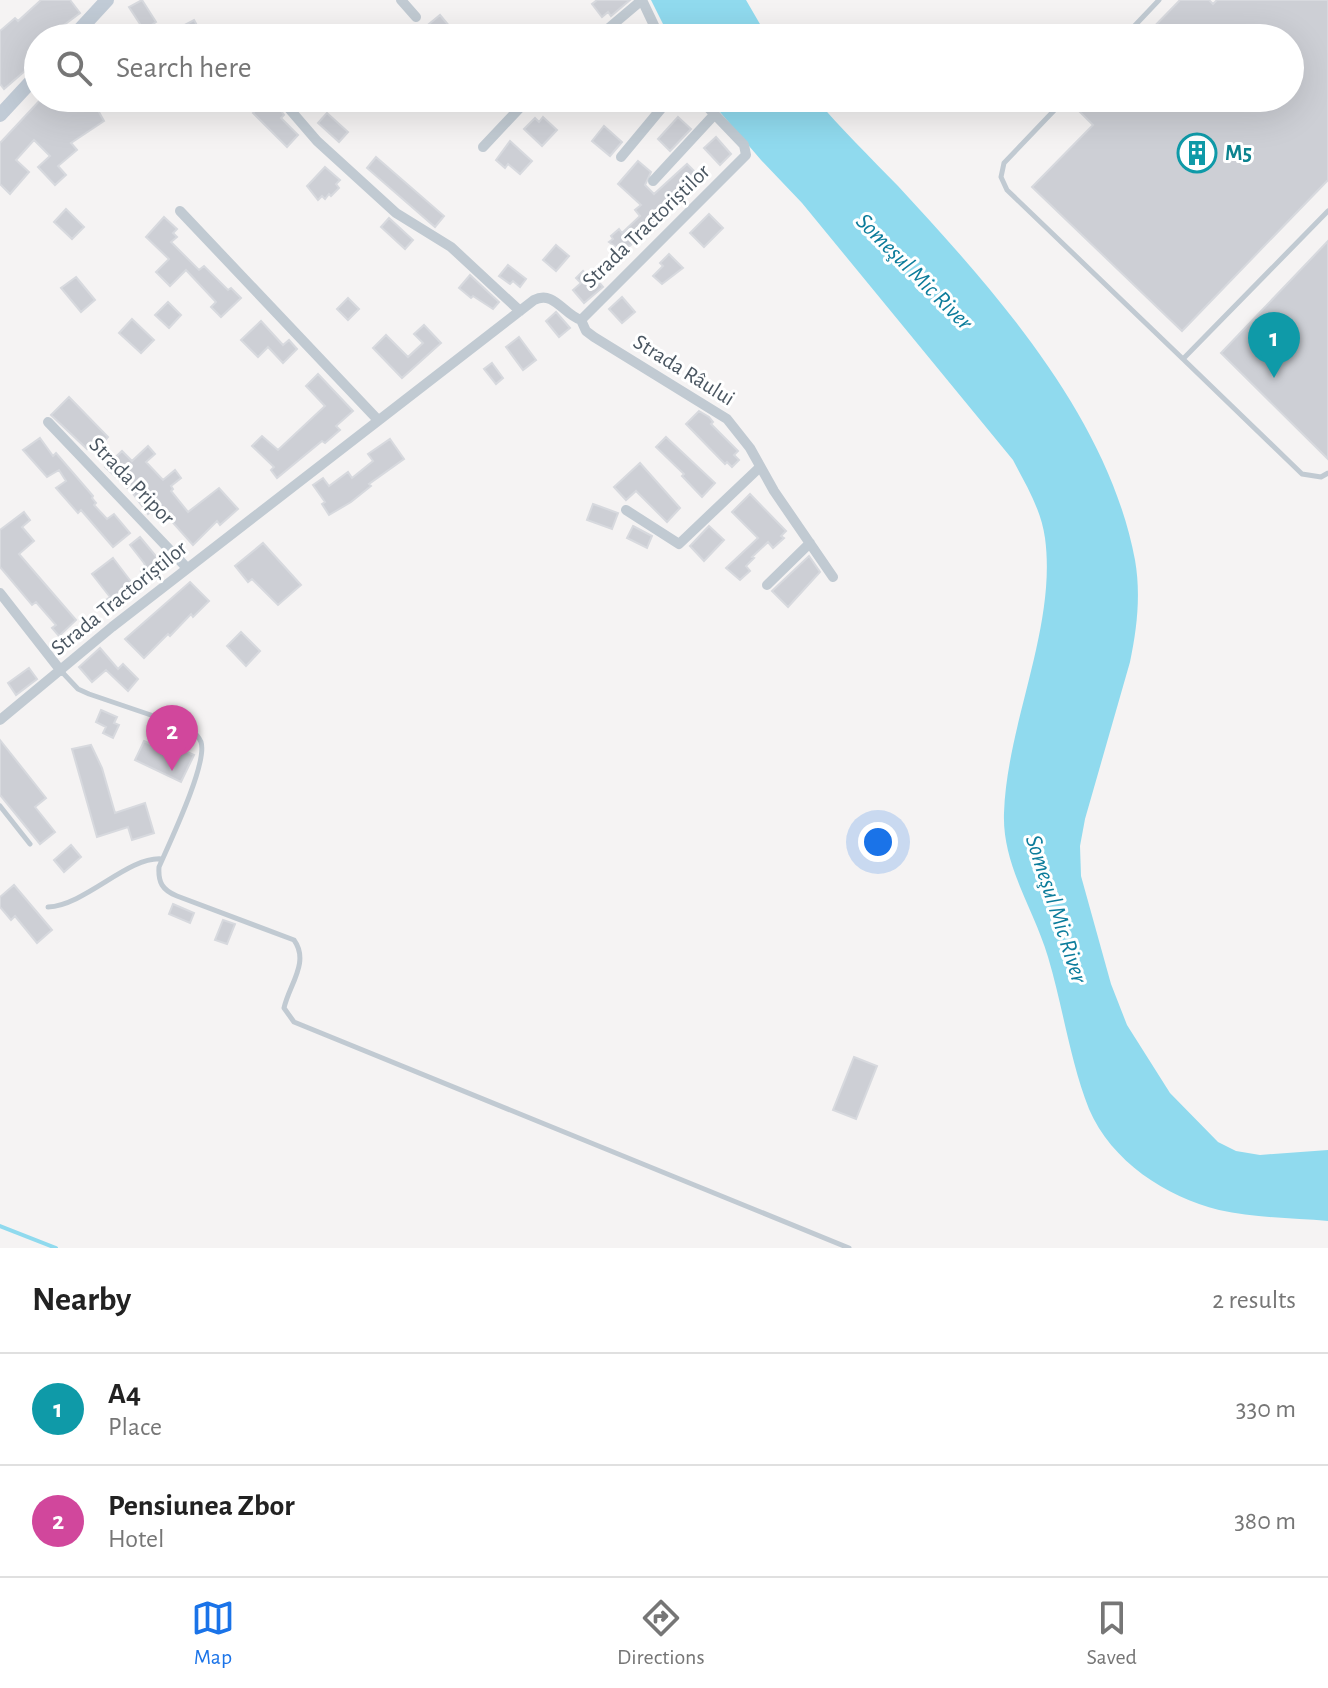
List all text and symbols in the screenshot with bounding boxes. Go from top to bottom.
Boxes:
search box [24,24,1304,112]
icon: search [52,46,96,90]
text: Search here [116,53,252,83]
building icon: M5 [1176,132,1218,174]
place label: M5 [1225,142,1252,164]
street label: Strada Tractoriștilor [578,160,715,294]
water label: Someşul Mic River [851,209,978,336]
pin: 1 [1248,312,1300,378]
street label: Strada Râului [630,330,738,410]
street label: Strada Pripor [85,433,179,529]
street label: Strada Tractoriștilor [47,537,192,661]
pin: 2 [146,705,198,771]
your location [858,822,898,862]
water label: Someşul Mic River [1021,832,1092,987]
text: Nearby [32,1283,131,1317]
text: 2 results [1212,1287,1296,1313]
text: A4 [108,1379,141,1409]
text: 1 [53,1396,63,1422]
text: 330 m [1236,1396,1296,1422]
text: Place [108,1414,162,1440]
text: Pensiunea Zbor [108,1491,295,1521]
text: 2 [52,1508,64,1534]
text: 380 m [1234,1508,1296,1534]
text: Hotel [108,1526,164,1552]
tab: Map [191,1596,235,1670]
tab: Directions [617,1596,705,1670]
tab: Saved [1087,1596,1137,1670]

